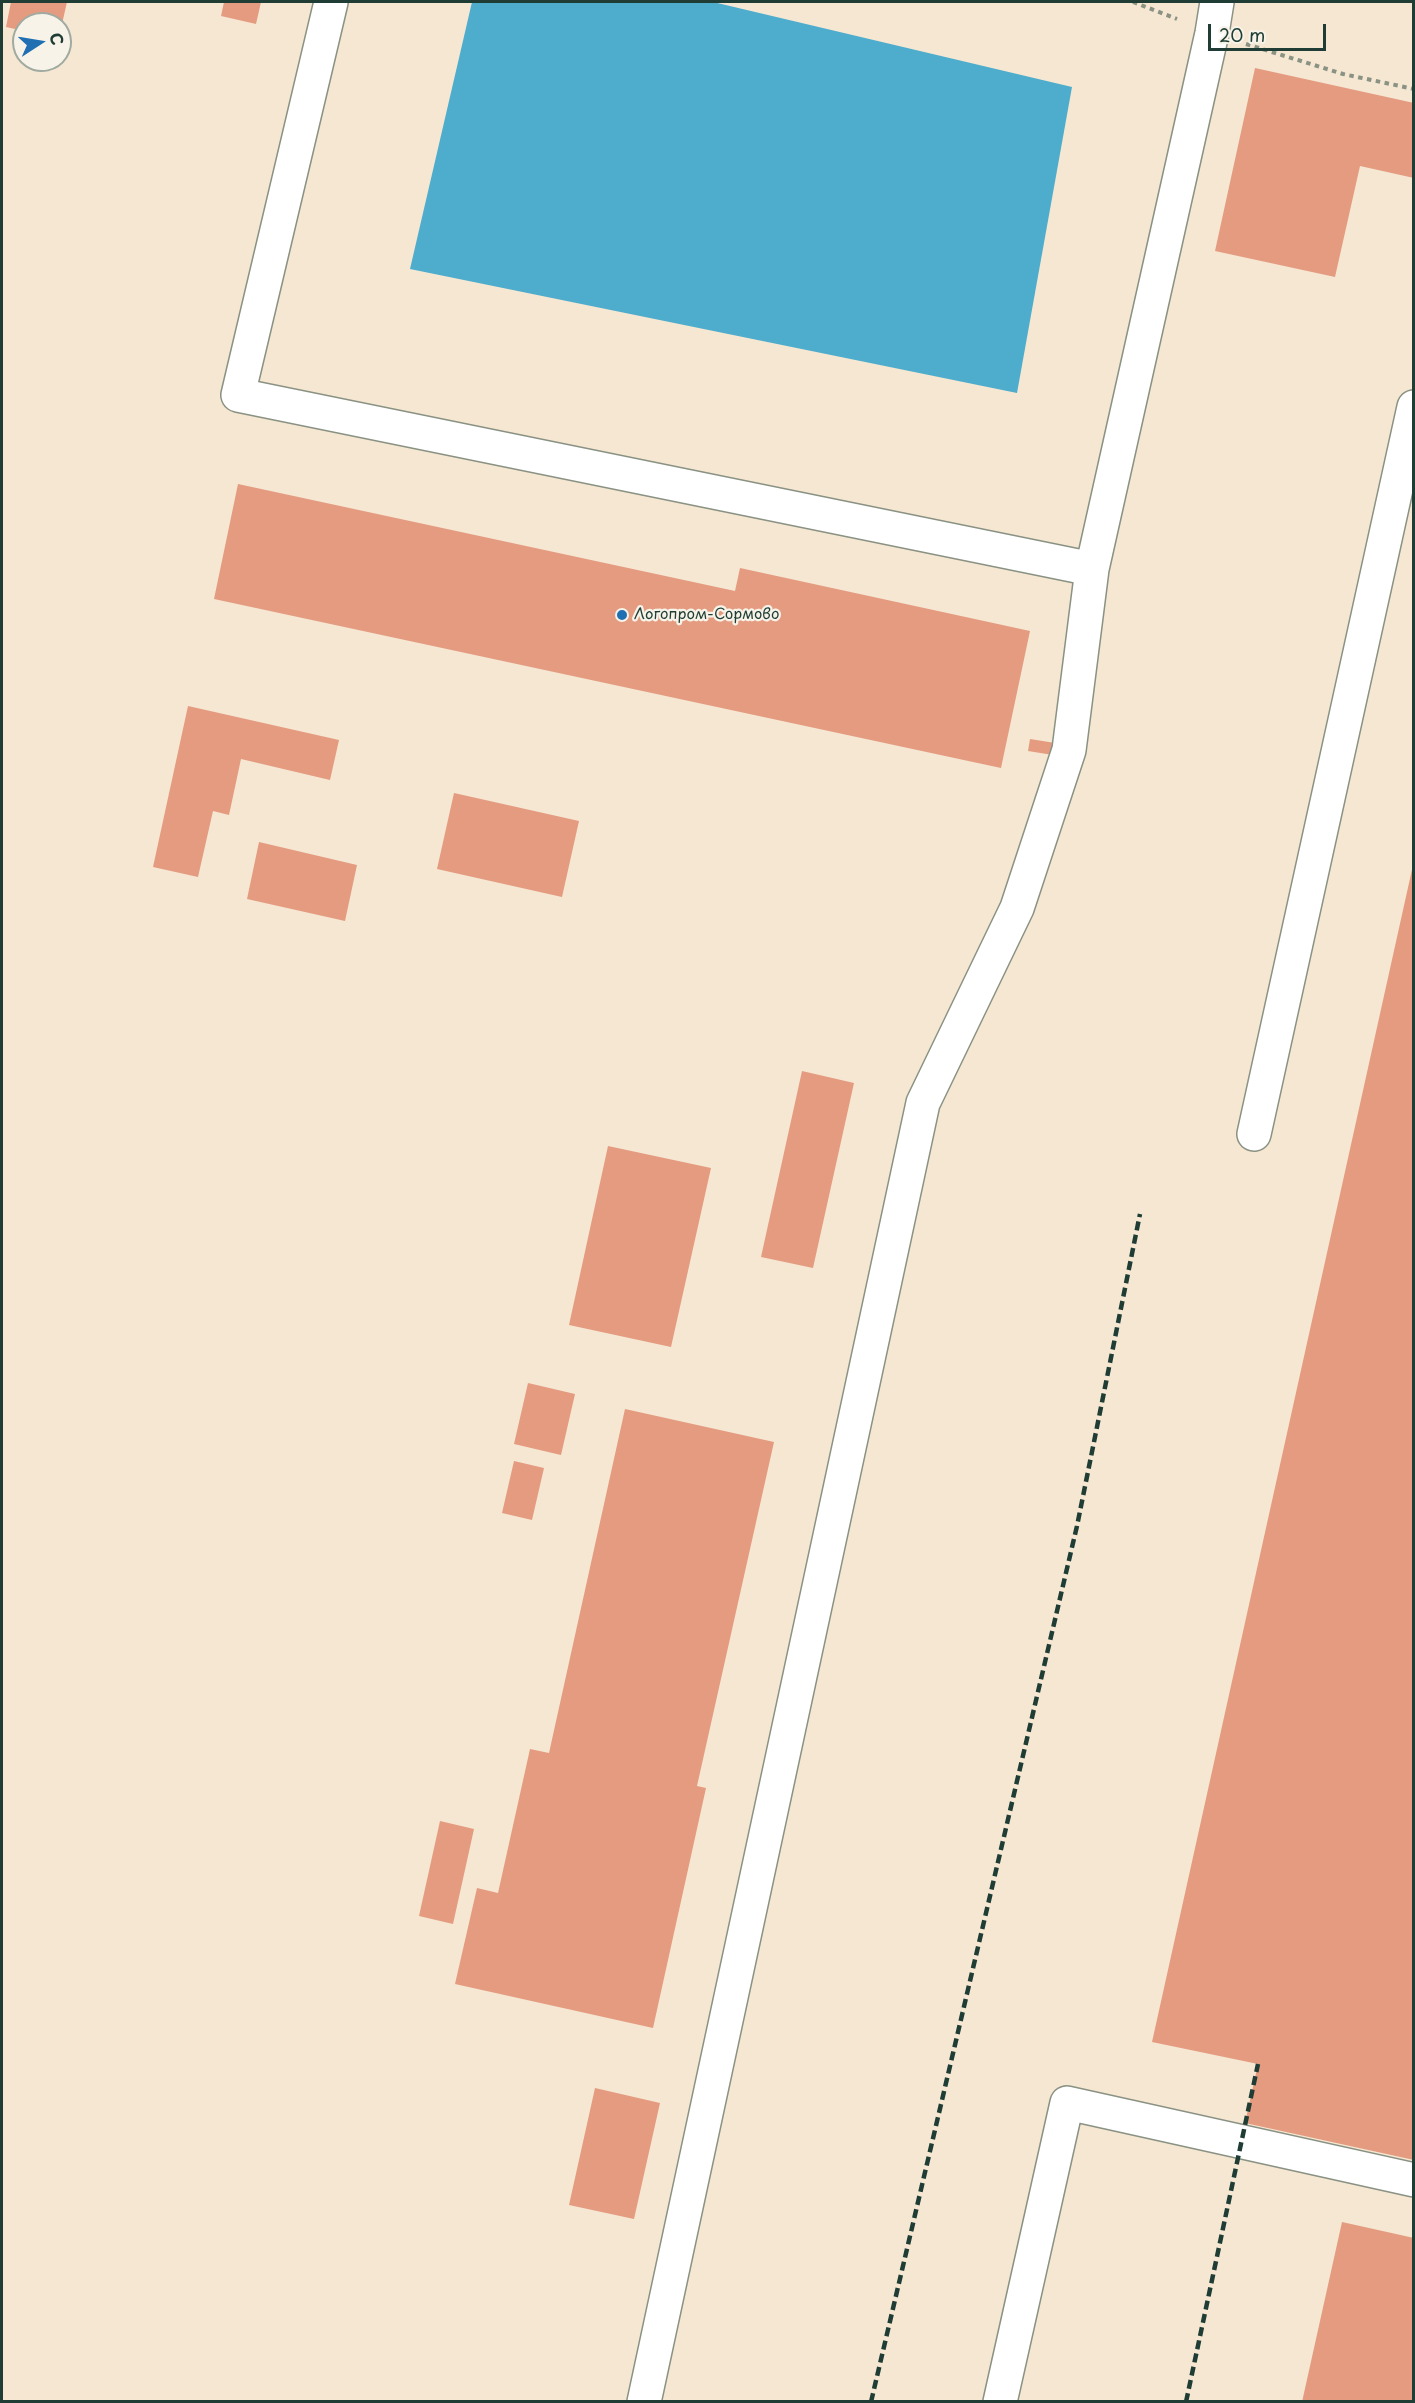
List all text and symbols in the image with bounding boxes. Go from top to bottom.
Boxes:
north arrow [12,12,72,72]
scale bar [1211,12,1330,50]
text: 20 m [1219,21,1265,48]
text: С [45,30,71,47]
place label: Логопром-Сормово [634,606,779,624]
marker: Логопром-Сормово [615,608,629,622]

